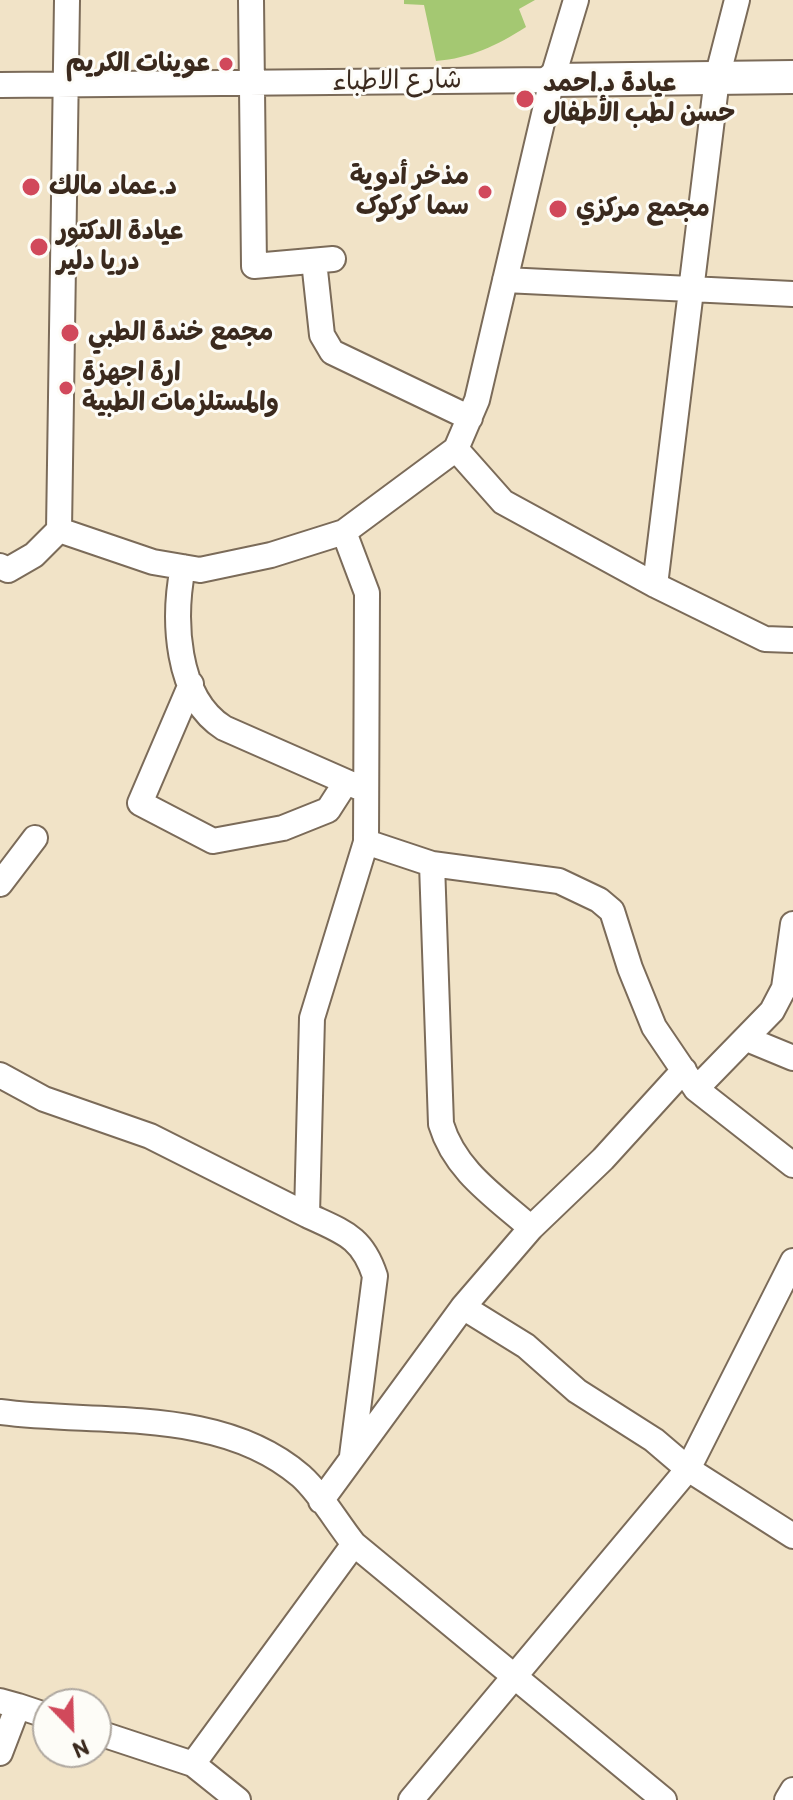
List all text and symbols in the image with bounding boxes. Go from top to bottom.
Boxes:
place label: عوينات الكريم [66,48,210,80]
marker: عوينات الكريم [217,55,235,73]
street label: شارع الاطباء [332,65,462,99]
place label: عيادة د.احمد حسن لطب الأطفال [543,68,735,130]
marker: عيادة د.احمد حسن لطب الأطفال [514,88,536,110]
place label: مذخر أدویة سما کرکوک [350,161,469,222]
place label: د.عماد مالك [49,171,177,203]
marker: د.عماد مالك [20,176,42,198]
marker: مذخر أدویة سما کرکوک [476,183,494,201]
place label: مجمع مركزي [576,193,710,225]
marker: مجمع مركزي [547,198,569,220]
place label: عيادة الدكتور دريا دلير [57,216,183,278]
marker: عيادة الدكتور دريا دلير [28,236,50,258]
place label: مجمع خندة الطبي [88,317,273,349]
marker: مجمع خندة الطبي [59,322,81,344]
place label: ارة اجهزة والمستلزمات الطبية [82,357,279,418]
marker: ارة اجهزة والمستلزمات الطبية [57,379,75,397]
north arrow [32,1688,112,1768]
text: N [69,1733,93,1764]

